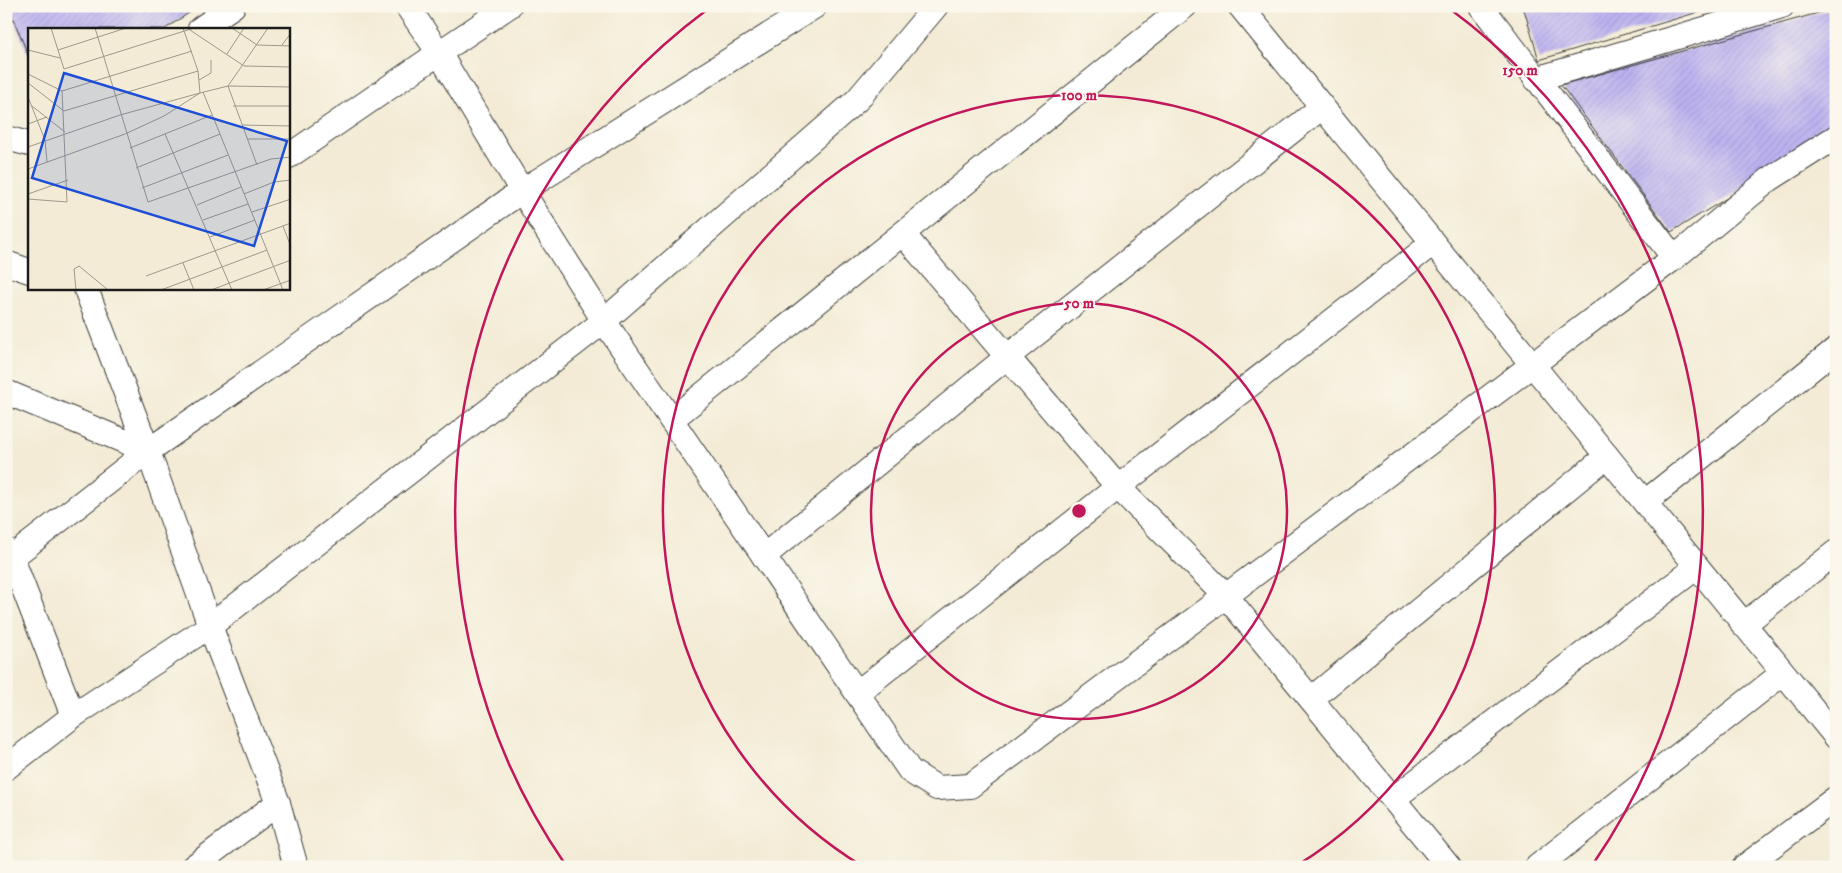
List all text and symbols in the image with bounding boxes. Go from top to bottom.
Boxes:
inset map [28,28,290,290]
text: 150 m [1502,61,1538,80]
text: 100 m [1061,86,1098,105]
text: 50 m [1063,294,1095,313]
centre of rings [1070,502,1088,520]

